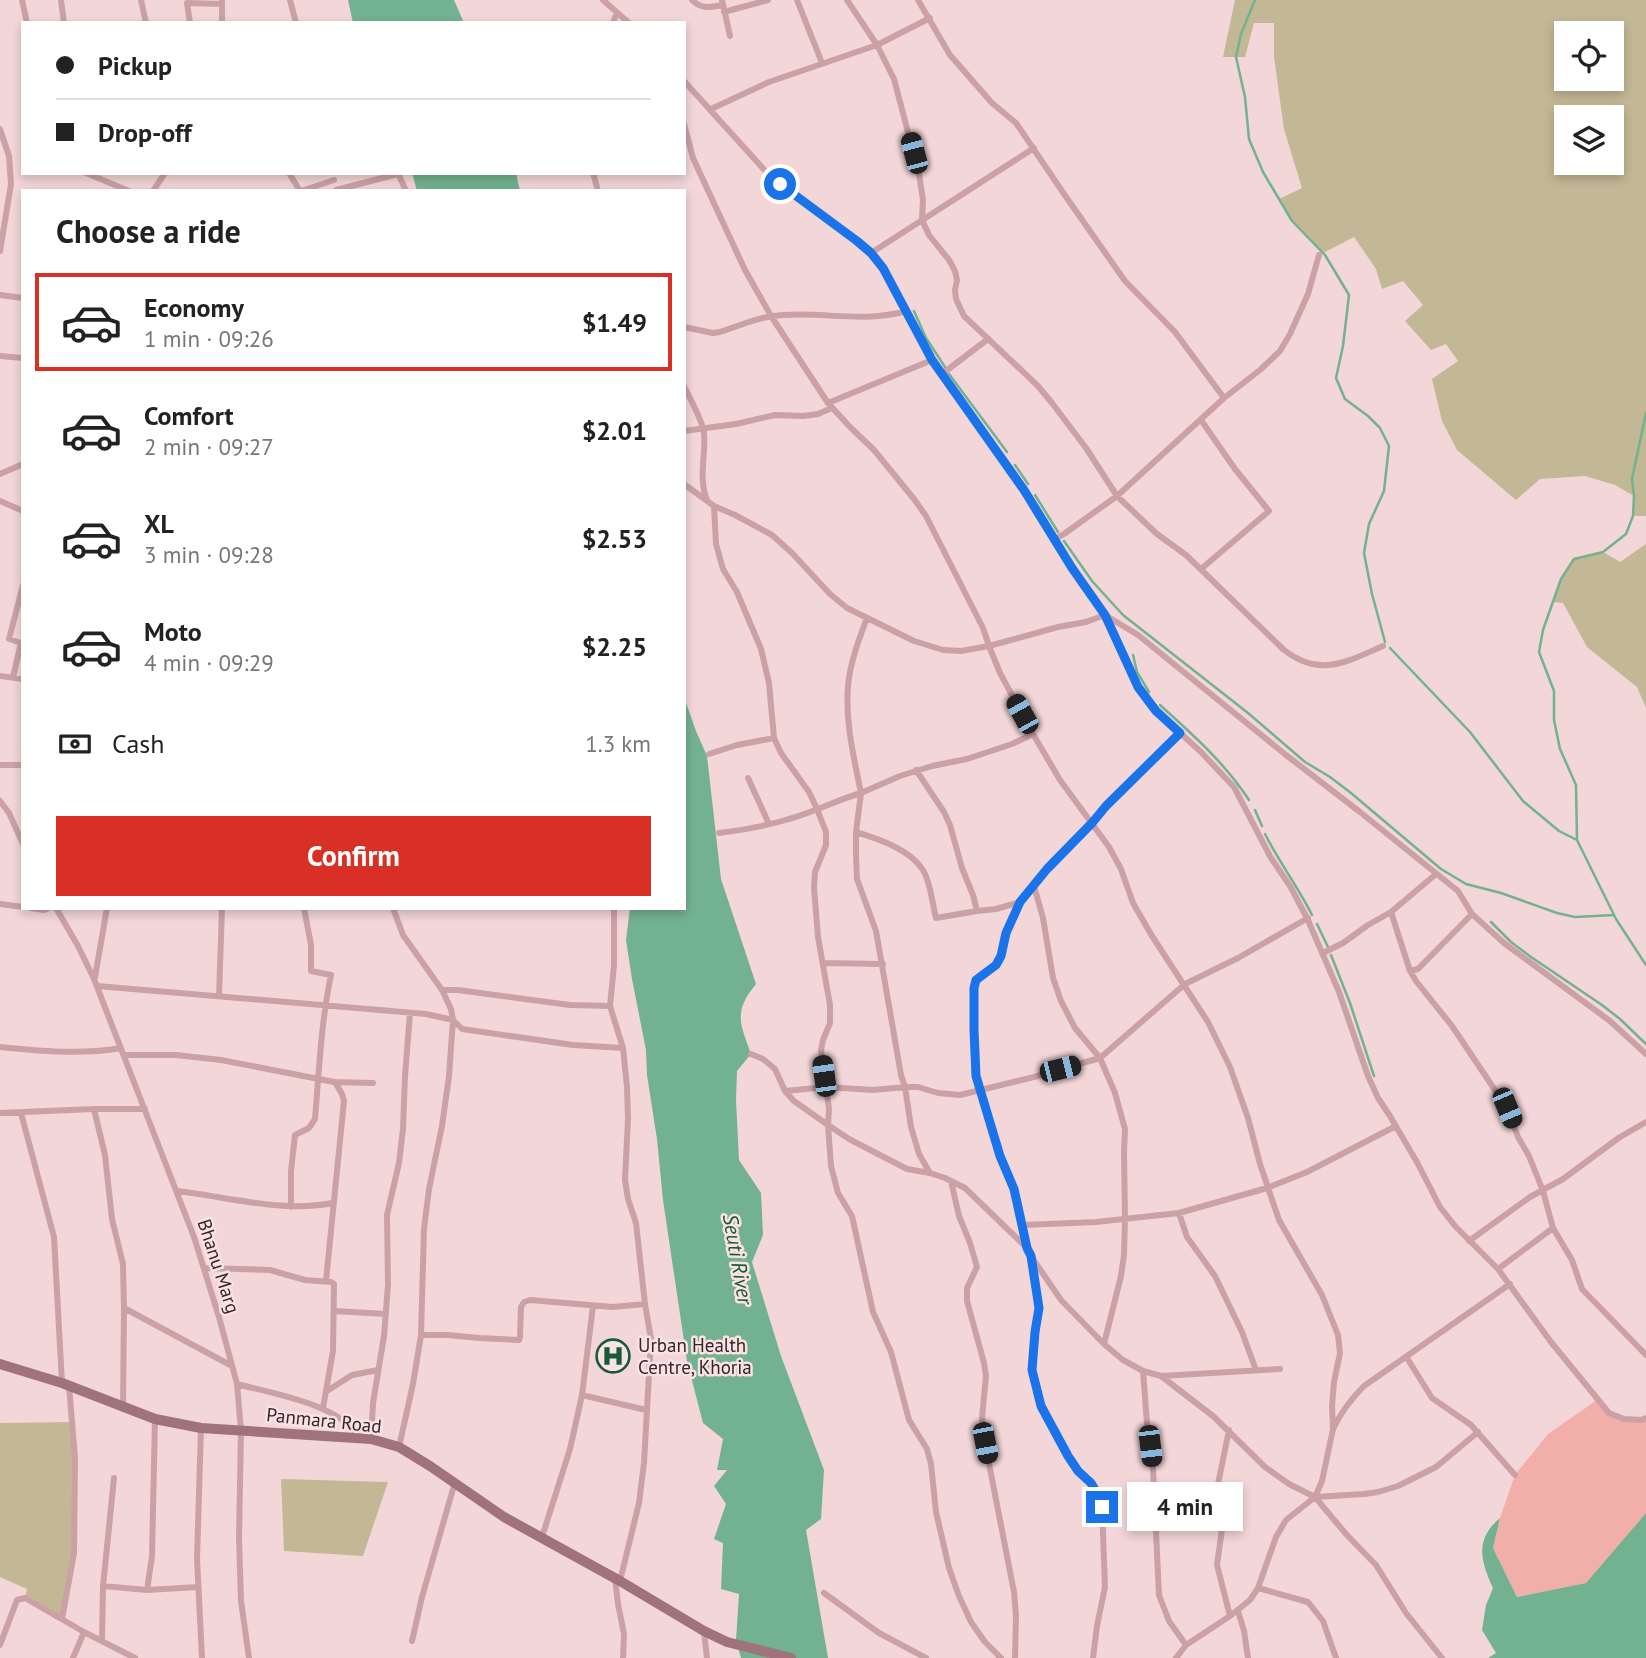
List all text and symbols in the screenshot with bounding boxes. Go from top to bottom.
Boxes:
map controls [1554,21,1624,175]
button: locate [1554,21,1624,91]
text: Pickup [98,49,172,82]
button: layers [1554,105,1624,175]
text: Drop-off [98,116,192,149]
car [899,130,930,176]
route start [764,168,796,200]
text: Choose a ride [56,210,241,252]
icon: car [60,291,123,354]
text: Economy [144,291,244,324]
text: $1.49 [582,306,647,339]
text: 1 min · 09:26 [144,324,274,353]
icon: car [60,399,123,462]
text: Comfort [144,399,234,432]
text: $2.01 [582,414,647,447]
text: 2 min · 09:27 [144,432,274,461]
icon: car [60,507,123,570]
text: XL [144,507,174,540]
text: $2.53 [582,522,647,555]
text: 3 min · 09:28 [144,540,274,569]
icon: car [60,615,123,678]
text: Moto [144,615,202,648]
text: $2.25 [582,630,647,663]
text: 4 min · 09:29 [144,648,274,677]
car [1003,691,1042,737]
icon: cash [56,725,94,763]
text: Cash [112,727,164,760]
text: 1.3 km [585,729,651,758]
button: Confirm [56,816,651,896]
car [811,1054,838,1098]
car [1038,1054,1083,1084]
car [1490,1085,1525,1131]
water label: Seuti River [717,1212,760,1308]
street label: Bhanu Marg [192,1216,246,1316]
place label: Urban Health Centre, Khoria [638,1333,752,1379]
hospital icon: Urban Health Centre, Khoria [594,1337,632,1375]
street label: Panmara Road [265,1402,383,1438]
car [971,1420,1000,1466]
car [1138,1424,1163,1468]
callout: 4 min [1126,1482,1242,1532]
route end [1086,1491,1118,1523]
text: 4 min [1157,1492,1213,1521]

